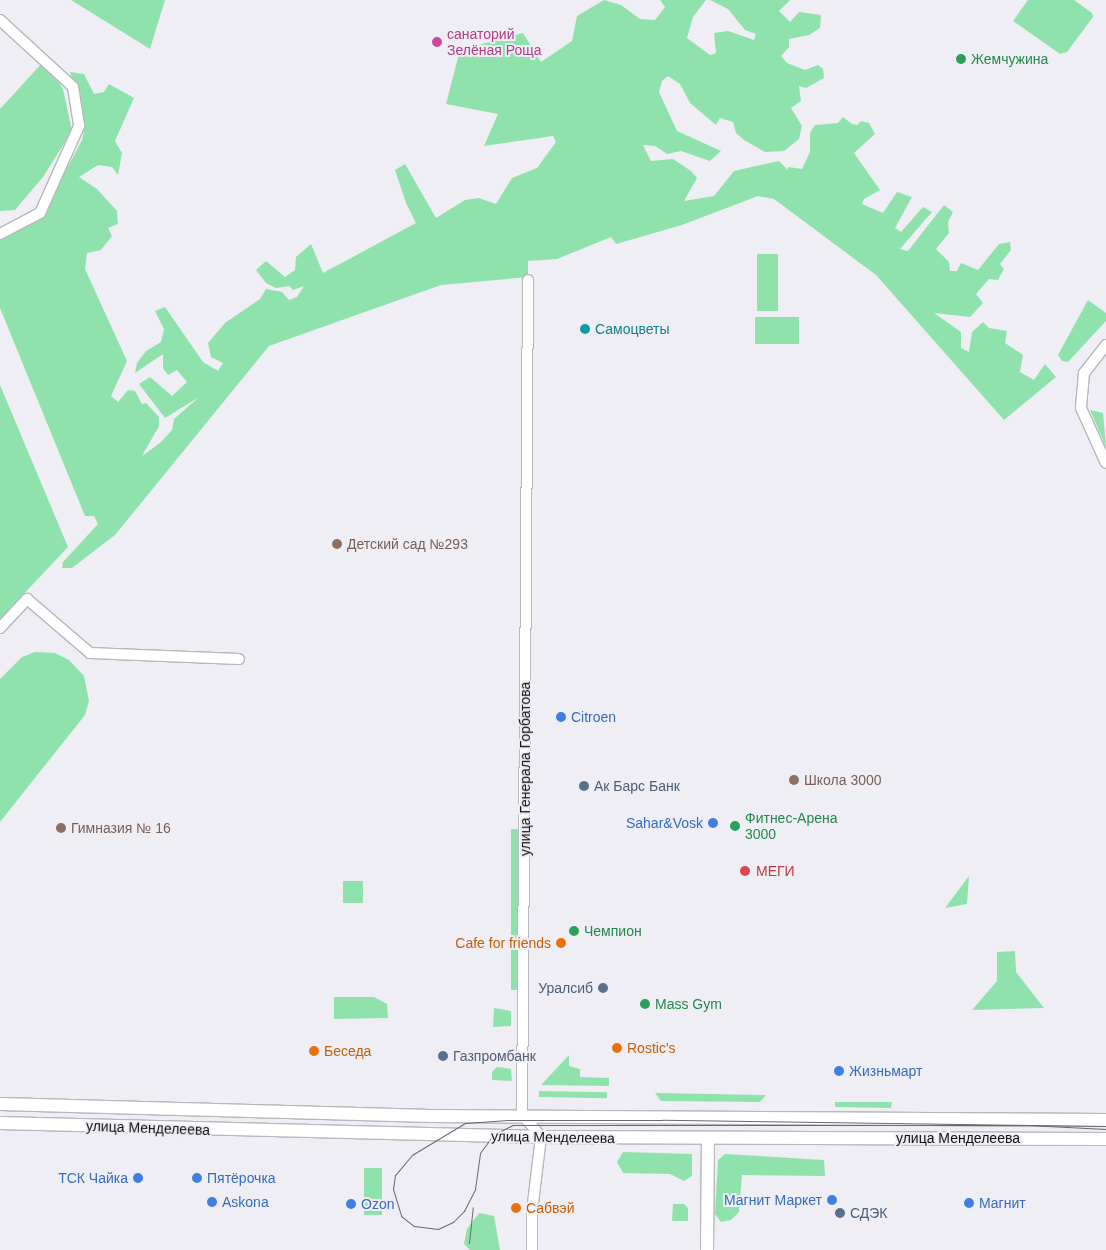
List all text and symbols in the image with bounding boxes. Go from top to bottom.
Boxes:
place label: санаторий Зелёная Роща [447,26,542,58]
marker: санаторий Зелёная Роща [431,36,443,48]
place label: Жемчужина [971,51,1048,67]
marker: Жемчужина [955,53,967,65]
place label: Самоцветы [595,321,670,337]
marker: Самоцветы [579,323,591,335]
place label: Детский сад №293 [347,536,468,552]
marker: Детский сад №293 [331,538,343,550]
street label: улица Генерала Горбатова [517,682,533,856]
place label: Citroen [571,709,616,725]
marker: Citroen [555,711,567,723]
place label: Школа 3000 [804,772,882,788]
marker: Школа 3000 [788,774,800,786]
place label: Ак Барс Банк [594,778,680,794]
marker: Ак Барс Банк [578,780,590,792]
place label: Фитнес-Арена 3000 [745,810,837,842]
place label: Sahar&Vosk [626,815,703,831]
marker: Sahar&Vosk [707,817,719,829]
place label: Гимназия № 16 [71,820,171,836]
marker: Фитнес-Арена 3000 [729,820,741,832]
marker: Гимназия № 16 [55,822,67,834]
place label: МЕГИ [756,863,795,879]
marker: МЕГИ [738,864,752,878]
place label: Чемпион [584,923,642,939]
marker: Чемпион [568,925,580,937]
place label: Cafe for friends [455,935,551,951]
marker: Cafe for friends [555,937,567,949]
place label: Уралсиб [538,980,593,996]
marker: Уралсиб [597,982,609,994]
place label: Mass Gym [655,996,722,1012]
marker: Mass Gym [639,998,651,1010]
place label: Rostic's [627,1040,676,1056]
marker: Rostic's [611,1042,623,1054]
place label: Беседа [324,1043,371,1059]
marker: Беседа [308,1045,320,1057]
place label: Газпромбанк [453,1048,536,1064]
marker: Газпромбанк [437,1050,449,1062]
place label: Жизньмарт [849,1063,922,1079]
marker: Жизньмарт [833,1065,845,1077]
street label: улица Менделеева [86,1117,210,1139]
street label: улица Менделеева [491,1128,615,1146]
street label: улица Менделеева [896,1130,1020,1146]
place label: ТСК Чайка [58,1170,128,1186]
place label: Пятёрочка [207,1170,276,1186]
marker: ТСК Чайка [132,1172,144,1184]
marker: Пятёрочка [191,1172,203,1184]
place label: Магнит Маркет [724,1192,822,1208]
place label: Askona [222,1194,269,1210]
marker: Магнит Маркет [826,1194,838,1206]
place label: Магнит [979,1195,1026,1211]
marker: Askona [206,1196,218,1208]
place label: Ozon [361,1196,394,1212]
marker: Магнит [963,1197,975,1209]
marker: Ozon [345,1198,357,1210]
place label: Сабвэй [526,1200,574,1216]
marker: Сабвэй [510,1202,522,1214]
place label: СДЭК [850,1205,888,1221]
marker: СДЭК [834,1207,846,1219]

